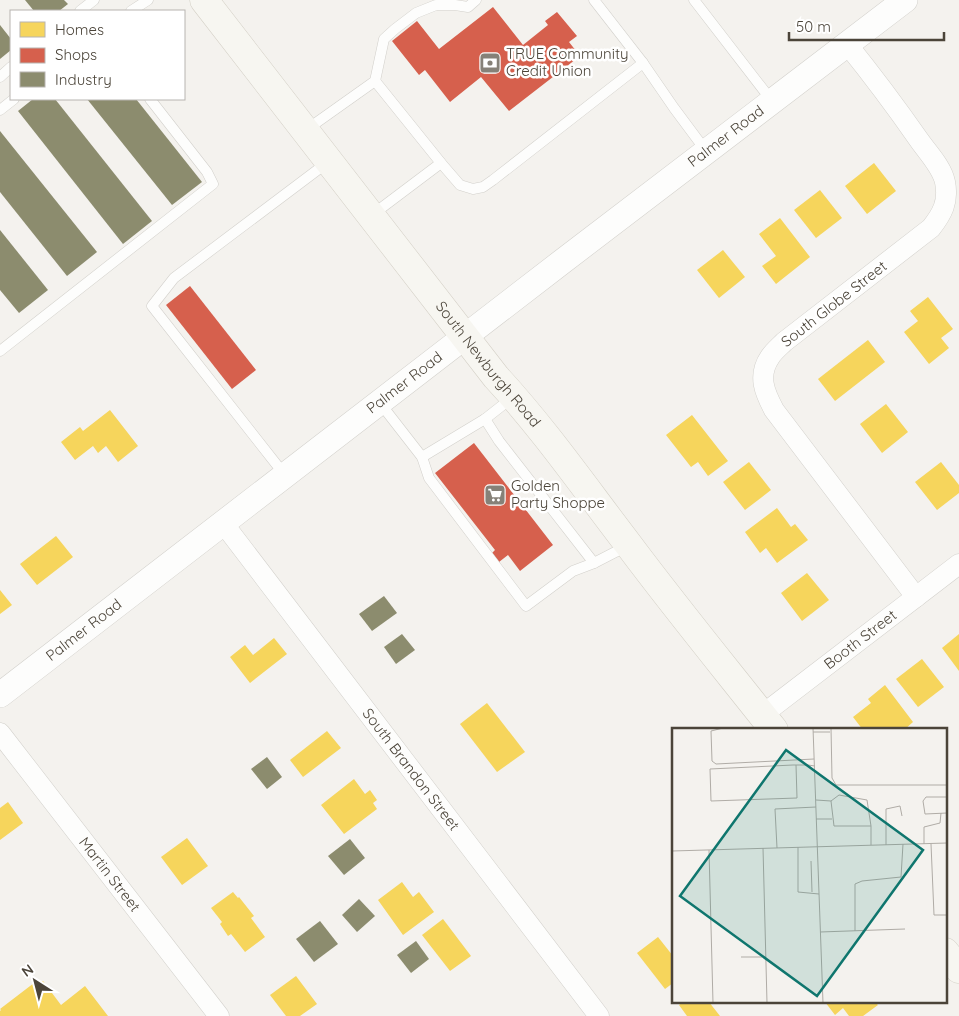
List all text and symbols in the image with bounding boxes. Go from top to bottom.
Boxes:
legend [10,10,185,100]
scale bar [789,10,944,42]
text: 50 m [796,17,831,36]
text: Homes [55,20,104,39]
place label: TRUE Community Credit Union [506,44,629,80]
text: Shops [55,45,97,64]
bank icon: TRUE Community Credit Union [478,51,502,75]
text: Industry [55,70,112,89]
street label: Palmer Road [684,101,767,171]
street label: South Globe Street [777,256,890,351]
street label: South Newburgh Road [432,297,545,431]
street label: Palmer Road [362,347,446,418]
place label: Golden Party Shoppe [511,476,605,512]
supermarket icon: Golden Party Shoppe [483,483,507,507]
street label: Palmer Road [42,594,125,665]
street label: Booth Street [820,605,900,673]
street label: South Brandon Street [359,704,464,834]
inset map [672,728,946,1004]
street label: Martin Street [75,833,145,915]
north arrow [10,956,60,1006]
text: N [18,960,37,981]

